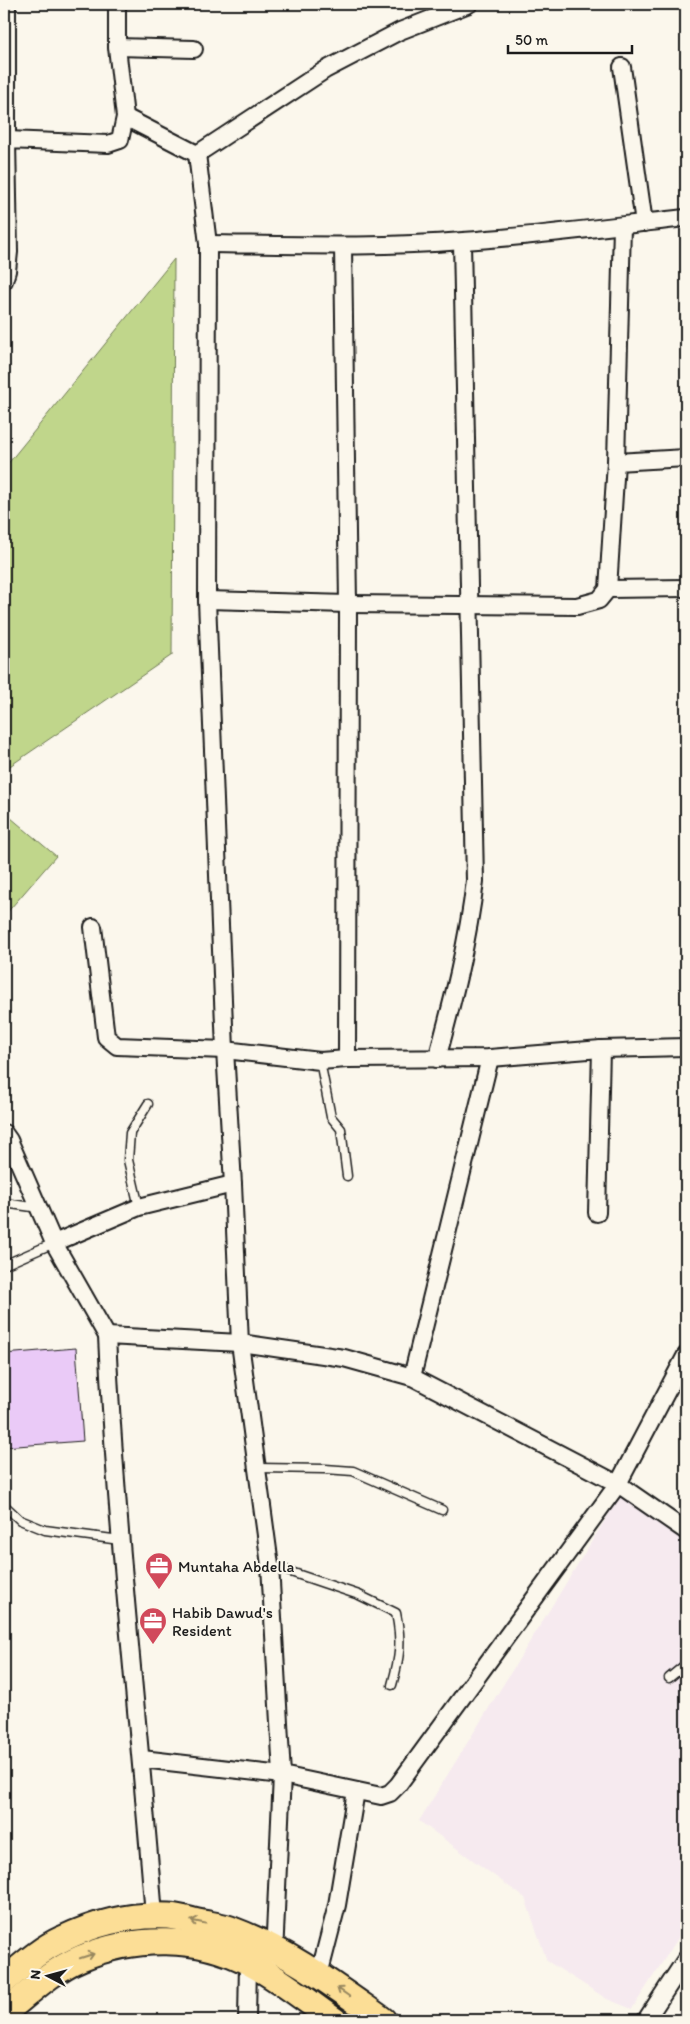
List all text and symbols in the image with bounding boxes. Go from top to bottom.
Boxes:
scale bar [508,22,631,54]
text: 50 m [515,31,548,49]
office icon: Muntaha Abdella [144,1551,174,1590]
place label: Muntaha Abdella [178,1557,295,1576]
place label: Habib Dawud's Resident [172,1603,273,1640]
office icon: Habib Dawud's Resident [138,1606,168,1645]
one-way arrow [190,1917,206,1926]
one-way arrow [79,1951,94,1960]
north arrow [22,1952,72,2002]
text: N [27,1969,45,1980]
one-way arrow [336,1987,350,1997]

